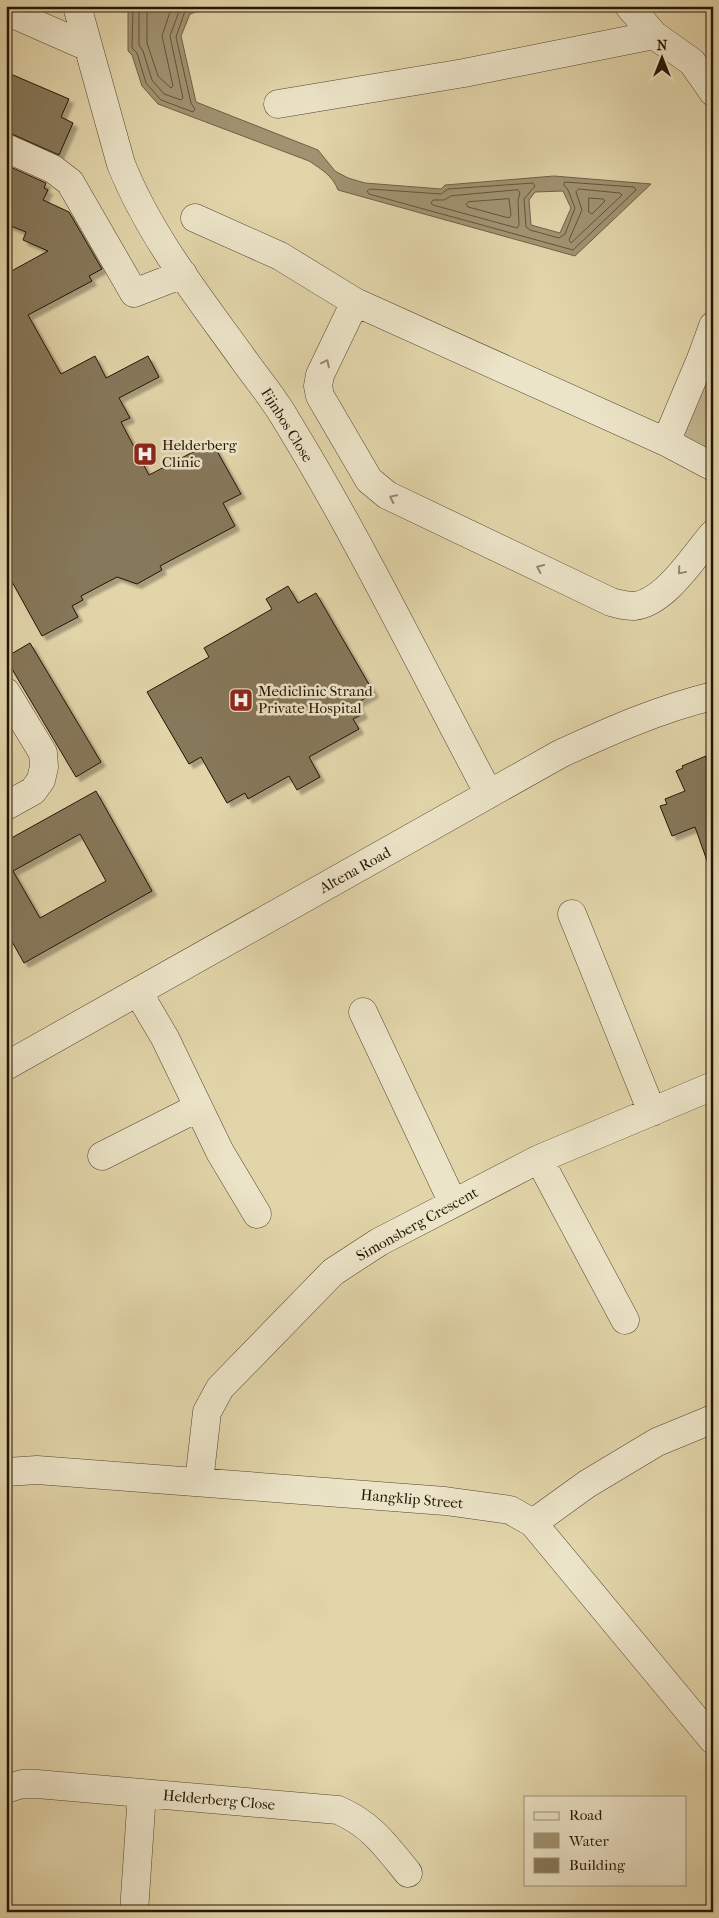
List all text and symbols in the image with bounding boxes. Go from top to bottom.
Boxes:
north arrow [636,32,686,82]
text: N [657,37,668,54]
one-way arrow [320,359,330,368]
street label: Fijnbos Close [257,385,317,466]
place label: Helderberg Clinic [162,436,238,471]
hospital icon: Helderberg Clinic [132,441,158,467]
one-way arrow [389,494,398,504]
one-way arrow [536,564,545,574]
one-way arrow [678,566,687,575]
place label: Mediclinic Strand Private Hospital [258,682,374,717]
hospital icon: Mediclinic Strand Private Hospital [228,687,254,713]
street label: Altena Road [315,843,395,897]
street label: Simonsberg Crescent [353,1183,482,1265]
street label: Hangklip Street [360,1486,465,1513]
street label: Helderberg Close [162,1786,276,1814]
legend [524,1796,686,1886]
text: Road [569,1806,603,1824]
text: Water [568,1832,609,1850]
text: Building [569,1856,626,1874]

